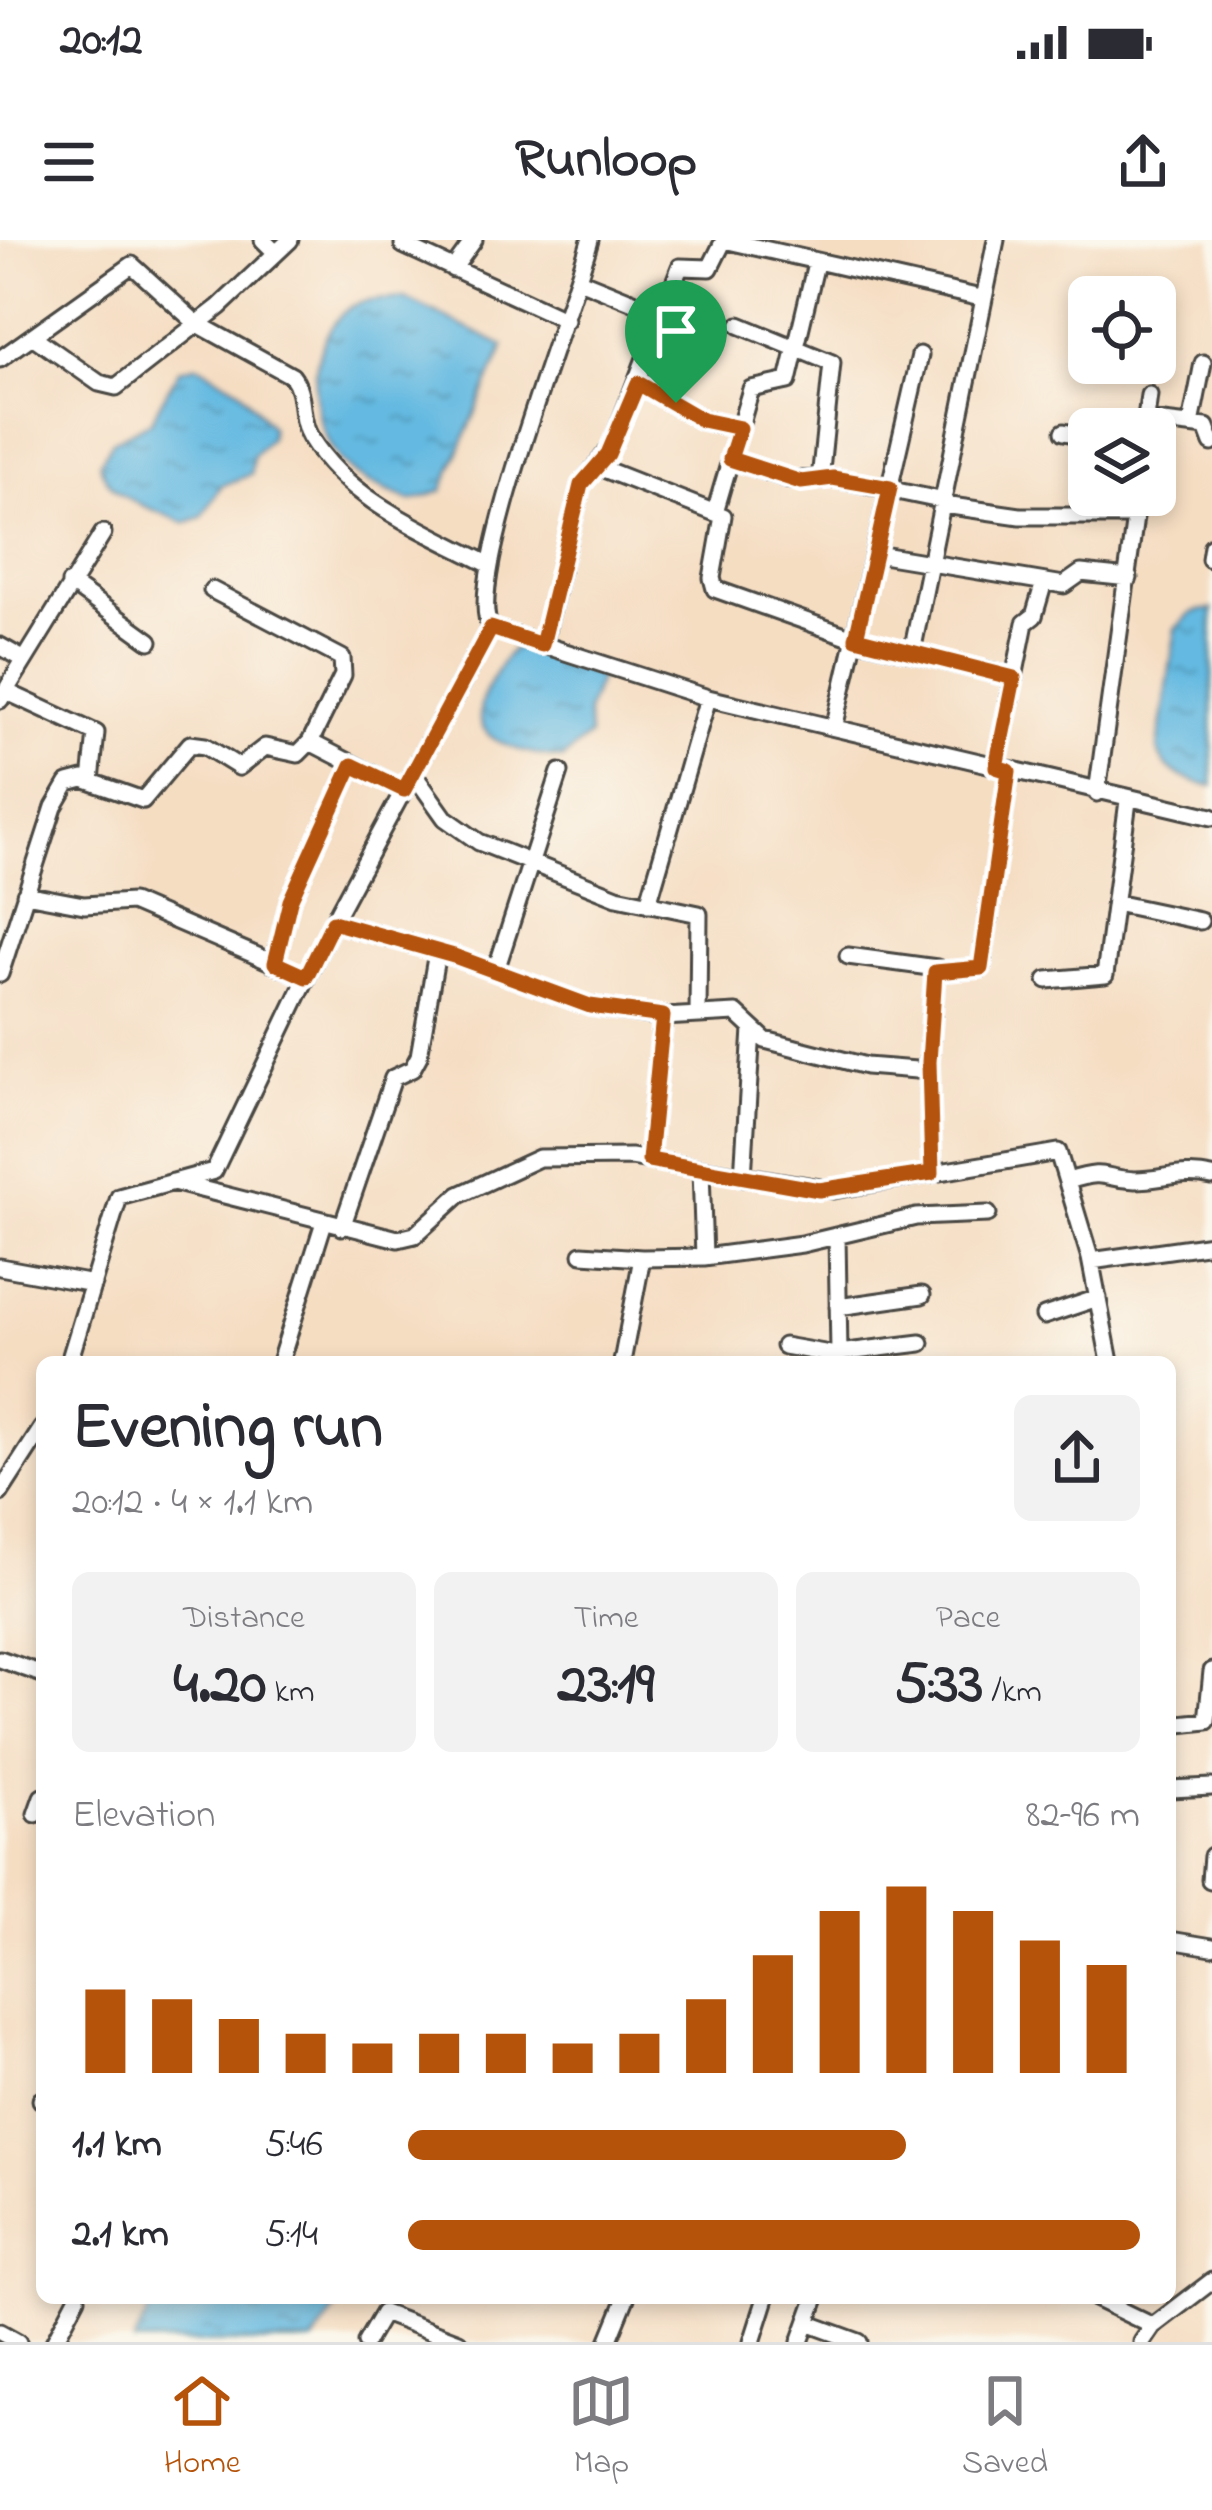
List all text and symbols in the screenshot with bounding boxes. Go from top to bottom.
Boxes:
text: 20:12 [60,9,142,75]
text: Runloop [515,123,697,201]
icon: menu [36,129,102,195]
icon: share [1110,129,1176,195]
map controls [1068,276,1176,516]
button: locate [1068,276,1176,384]
pin [625,280,727,403]
icon: arrive [643,298,709,364]
button: layers [1068,408,1176,516]
text: Evening run [72,1382,383,1478]
button: share [1014,1395,1140,1521]
text: 20:12 · 4 × 1.1 km [72,1475,313,1532]
text: Distance [183,1595,305,1643]
text: Time [573,1595,639,1643]
text: Pace [936,1595,1000,1643]
text: 4.20 [173,1643,266,1730]
text: 23:19 [558,1643,654,1730]
text: 5:33 [894,1643,983,1730]
text: km [266,1669,315,1717]
text: /km [983,1669,1042,1717]
text: Elevation [72,1788,215,1845]
text: 82–96 m [1026,1788,1140,1845]
text: 1.1 km [72,2117,162,2174]
text: 5:46 [264,2117,323,2174]
text: 2.1 km [72,2207,169,2264]
text: 5:14 [264,2207,318,2264]
tab: Home [164,2368,241,2488]
tab: Map [568,2368,634,2488]
tab: Saved [962,2368,1048,2488]

